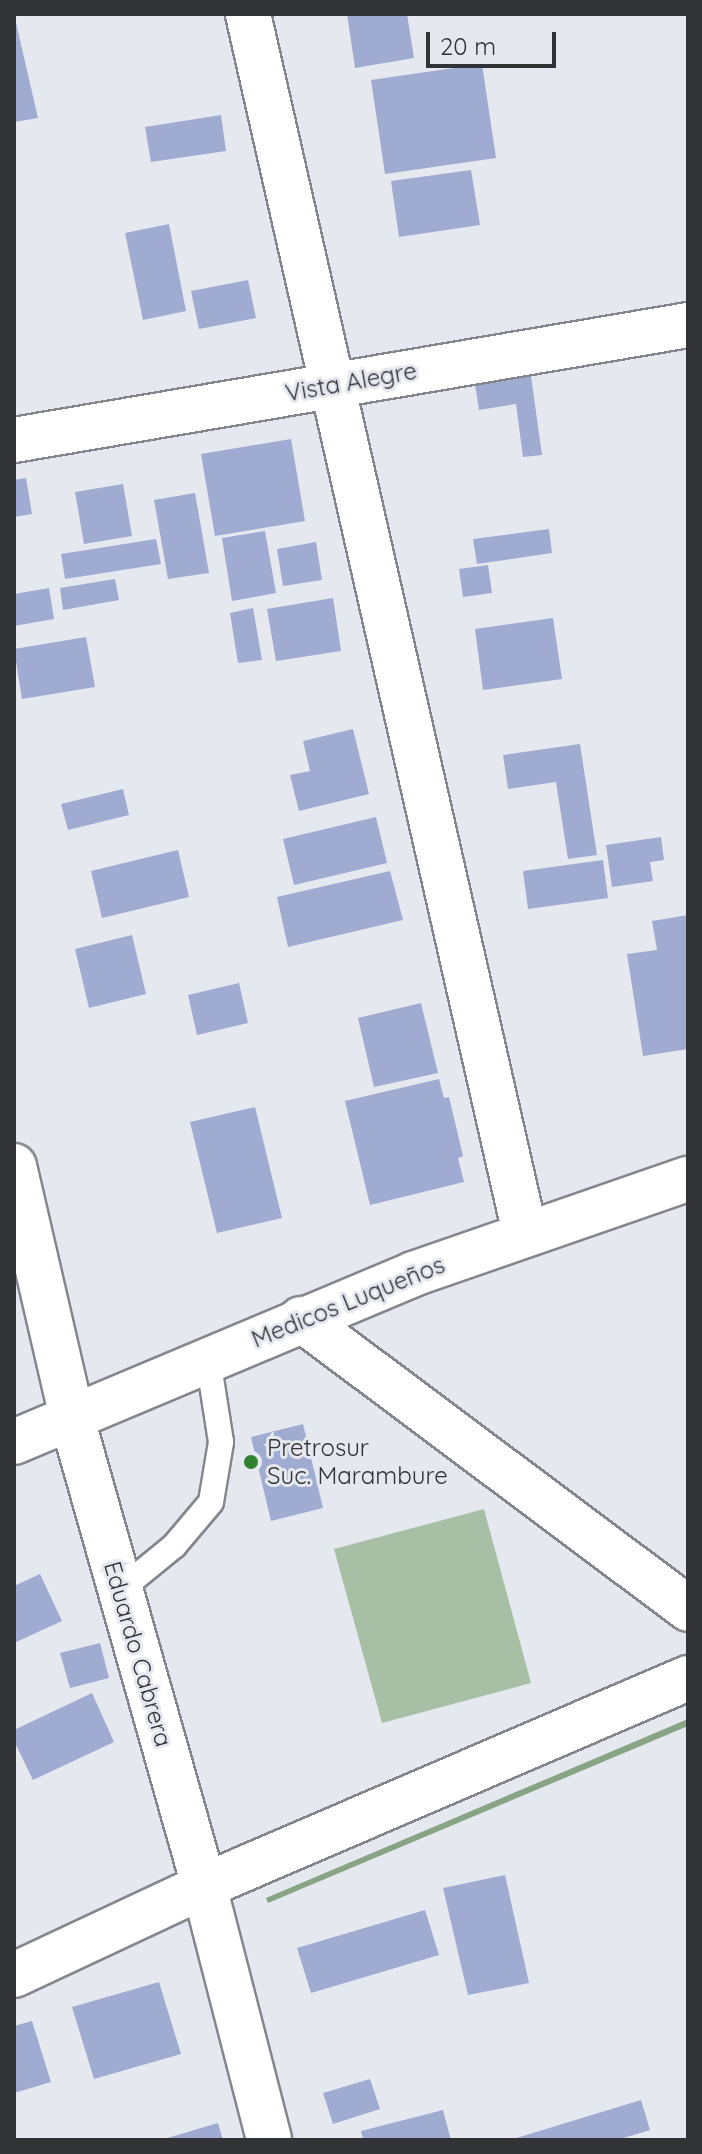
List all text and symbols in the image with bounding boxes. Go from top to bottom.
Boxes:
scale bar [430,16,560,66]
text: 20 m [440,31,496,61]
street label: Vista Alegre [283,356,419,408]
street label: Medicos Luqueños [247,1250,449,1354]
place label: Pretrosur Suc. Marambure [267,1434,448,1490]
marker: Pretrosur Suc. Marambure [242,1453,260,1471]
street label: Eduardo Cabrera [98,1558,178,1750]

